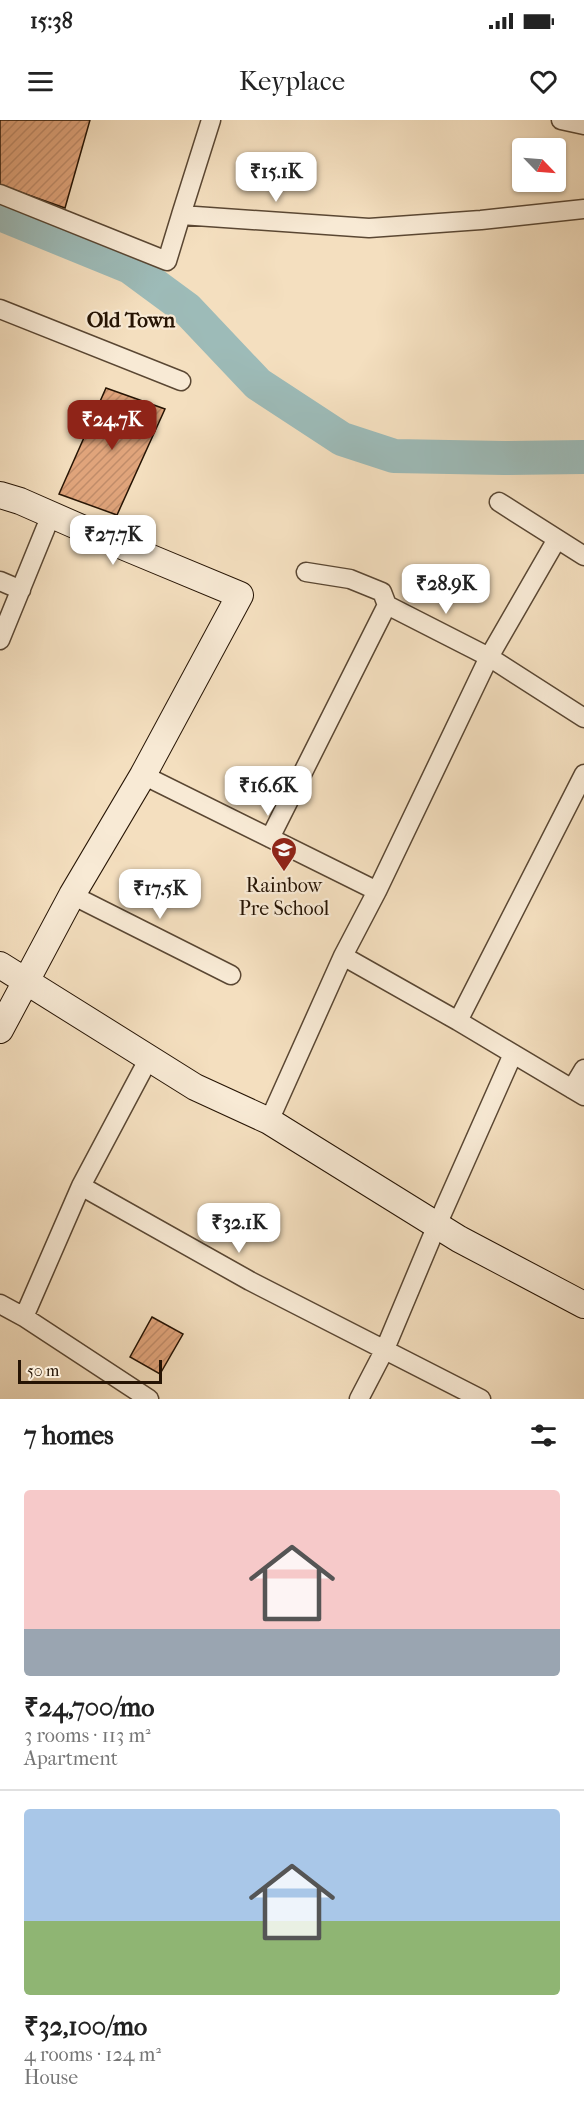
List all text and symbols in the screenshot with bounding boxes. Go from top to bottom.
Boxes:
text: 15:38 [30,8,73,34]
icon: menu [24,65,57,98]
text: Keyplace [239,65,345,97]
icon: heart [527,65,560,98]
north arrow [512,138,566,192]
map controls [512,138,566,192]
pin: ₹15.1K [227,152,325,203]
text: ₹15.1K [250,160,302,183]
district label: Old Town [87,308,176,332]
pin: ₹24.7K [63,400,161,451]
text: ₹24.7K [82,408,142,431]
pin: ₹27.7K [64,515,162,566]
text: ₹27.7K [84,523,142,546]
pin: ₹28.9K [397,564,495,615]
text: ₹28.9K [416,572,476,595]
pin: ₹16.6K [219,766,317,817]
text: ₹16.6K [239,774,297,797]
school or university icon: Rainbow Pre School [269,835,299,873]
pin: ₹17.5K [111,869,209,920]
place label: Rainbow Pre School [239,874,330,920]
text: ₹17.5K [133,877,187,900]
pin: ₹32.1K [190,1203,288,1254]
text: ₹32.1K [211,1211,267,1234]
scale bar [18,1357,162,1384]
text: 50 m [27,1361,59,1380]
icon: filters [527,1419,560,1452]
text: 7 homes [24,1420,114,1451]
icon: home [238,1529,346,1637]
text: ₹24,700/mo [24,1692,154,1723]
text: 3 rooms · 113 m² [24,1724,151,1747]
text: Apartment [24,1747,118,1770]
icon: home [238,1848,346,1956]
text: ₹32,100/mo [24,2011,147,2042]
text: 4 rooms · 124 m² [24,2043,161,2066]
text: House [24,2066,78,2089]

